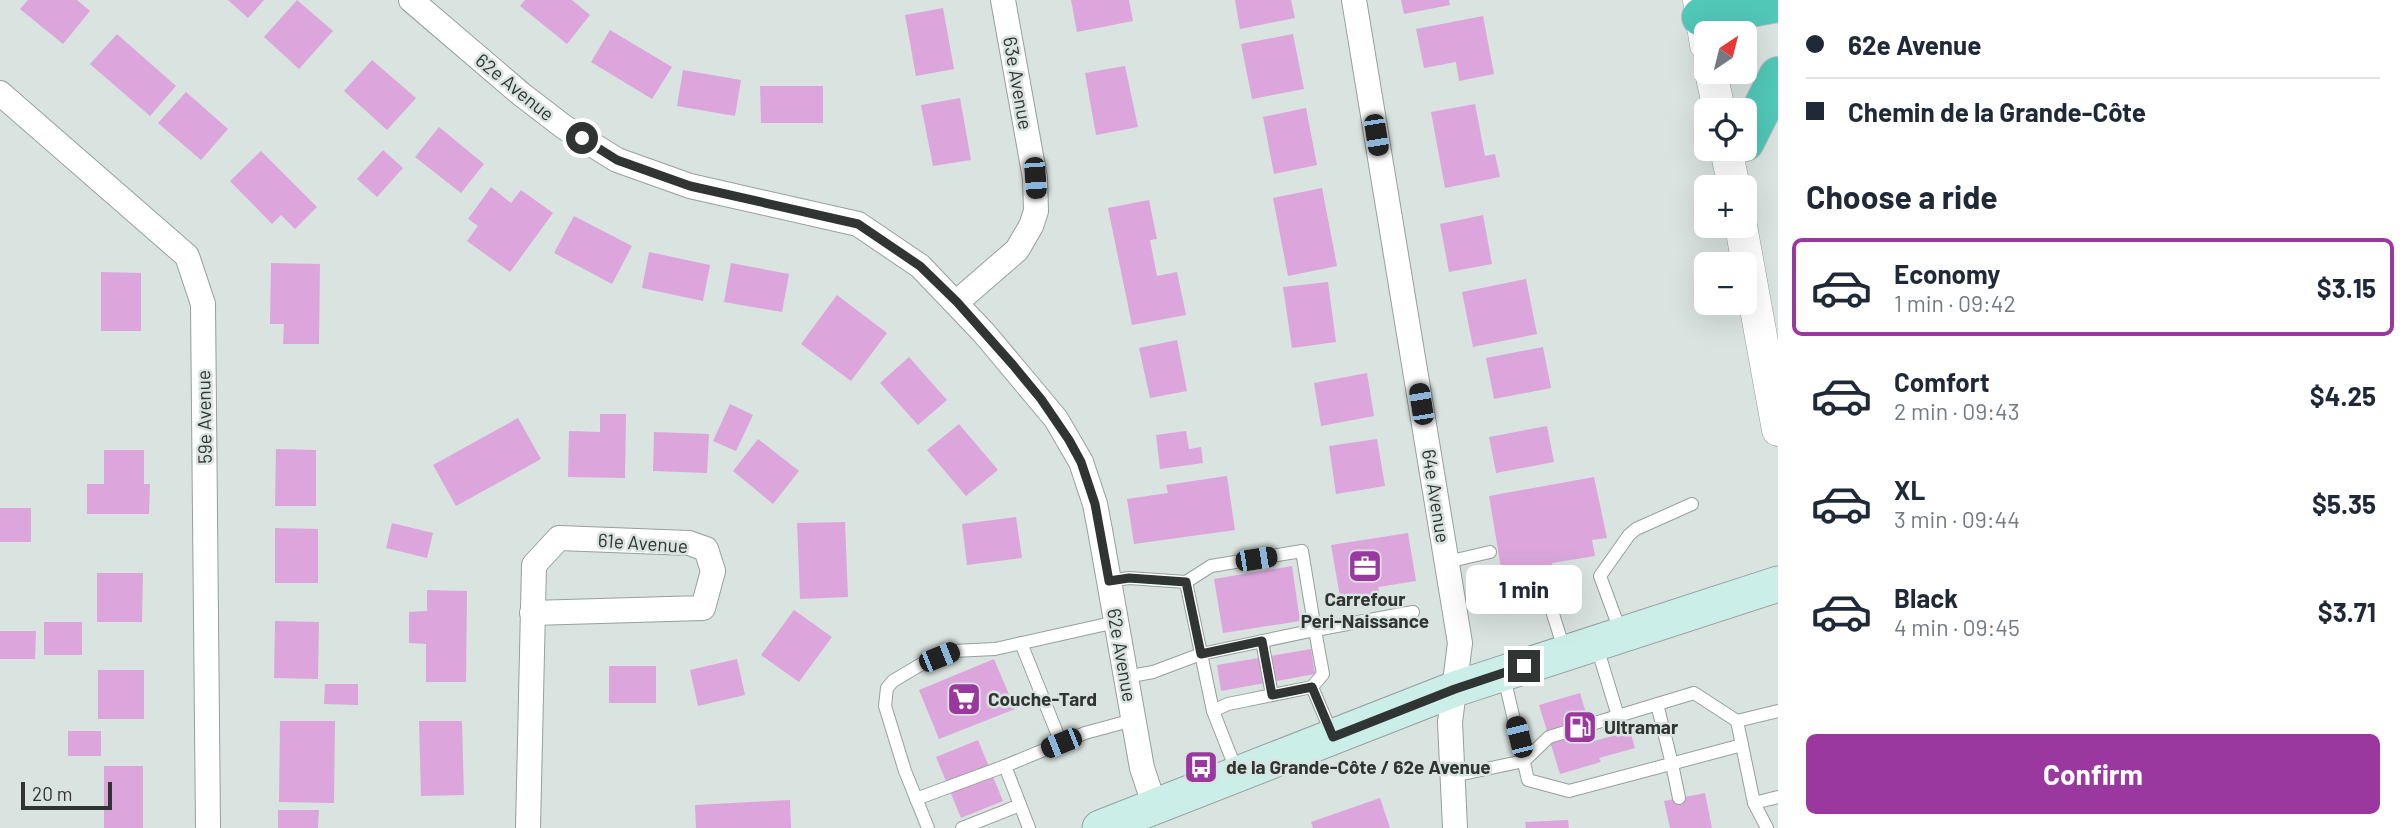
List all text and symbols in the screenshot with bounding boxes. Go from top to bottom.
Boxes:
north arrow [1694,21,1757,84]
map controls [1694,21,1757,315]
text: 62e Avenue [1848,29,1981,60]
street label: 63e Avenue [999,35,1038,131]
street label: 62e Avenue [471,48,559,125]
text: Chemin de la Grande-Côte [1848,96,2146,127]
button: locate [1694,98,1757,161]
car [1363,113,1390,157]
route start [566,122,598,154]
car [1024,156,1047,200]
button: + [1694,175,1757,238]
text: Choose a ride [1806,177,1998,215]
button: − [1694,252,1757,315]
icon: car [1810,256,1873,319]
text: Economy [1894,258,2000,289]
text: $3.15 [2317,272,2376,303]
text: 1 min · 09:42 [1894,289,2016,317]
icon: car [1810,364,1873,427]
text: Comfort [1894,366,1990,397]
street label: 59e Avenue [191,370,216,464]
text: $4.25 [2310,380,2376,411]
car [1408,382,1435,426]
text: 2 min · 09:43 [1894,397,2020,425]
street label: 64e Avenue [1418,447,1455,544]
icon: car [1810,472,1873,535]
text: XL [1894,474,1925,505]
text: $5.35 [2312,488,2376,519]
text: 3 min · 09:44 [1894,505,2020,533]
street label: 61e Avenue [597,528,689,557]
car [1234,545,1279,573]
office icon: Carrefour Peri-Naissance [1346,547,1384,585]
callout: 1 min [1466,564,1582,614]
text: 1 min [1499,575,1549,603]
icon: car [1810,580,1873,643]
text: Black [1894,582,1958,613]
place label: Carrefour Peri-Naissance [1301,587,1429,632]
text: $3.71 [2318,596,2376,627]
street label: 62e Avenue [1103,606,1142,703]
text: 4 min · 09:45 [1894,613,2020,641]
car [916,639,963,675]
route end [1508,650,1540,682]
supermarket icon: Couche-Tard [945,680,983,718]
place label: Couche-Tard [988,687,1097,710]
fuel station icon: Ultramar [1561,708,1599,746]
car [1504,714,1535,760]
place label: Ultramar [1604,715,1679,738]
car [1038,725,1085,761]
button: Confirm [1806,734,2380,814]
bus stop icon: de la Grande-Côte / 62e Avenue [1182,748,1220,786]
place label: de la Grande-Côte / 62e Avenue [1226,755,1491,778]
scale bar [21,779,112,811]
text: 20 m [32,782,72,805]

